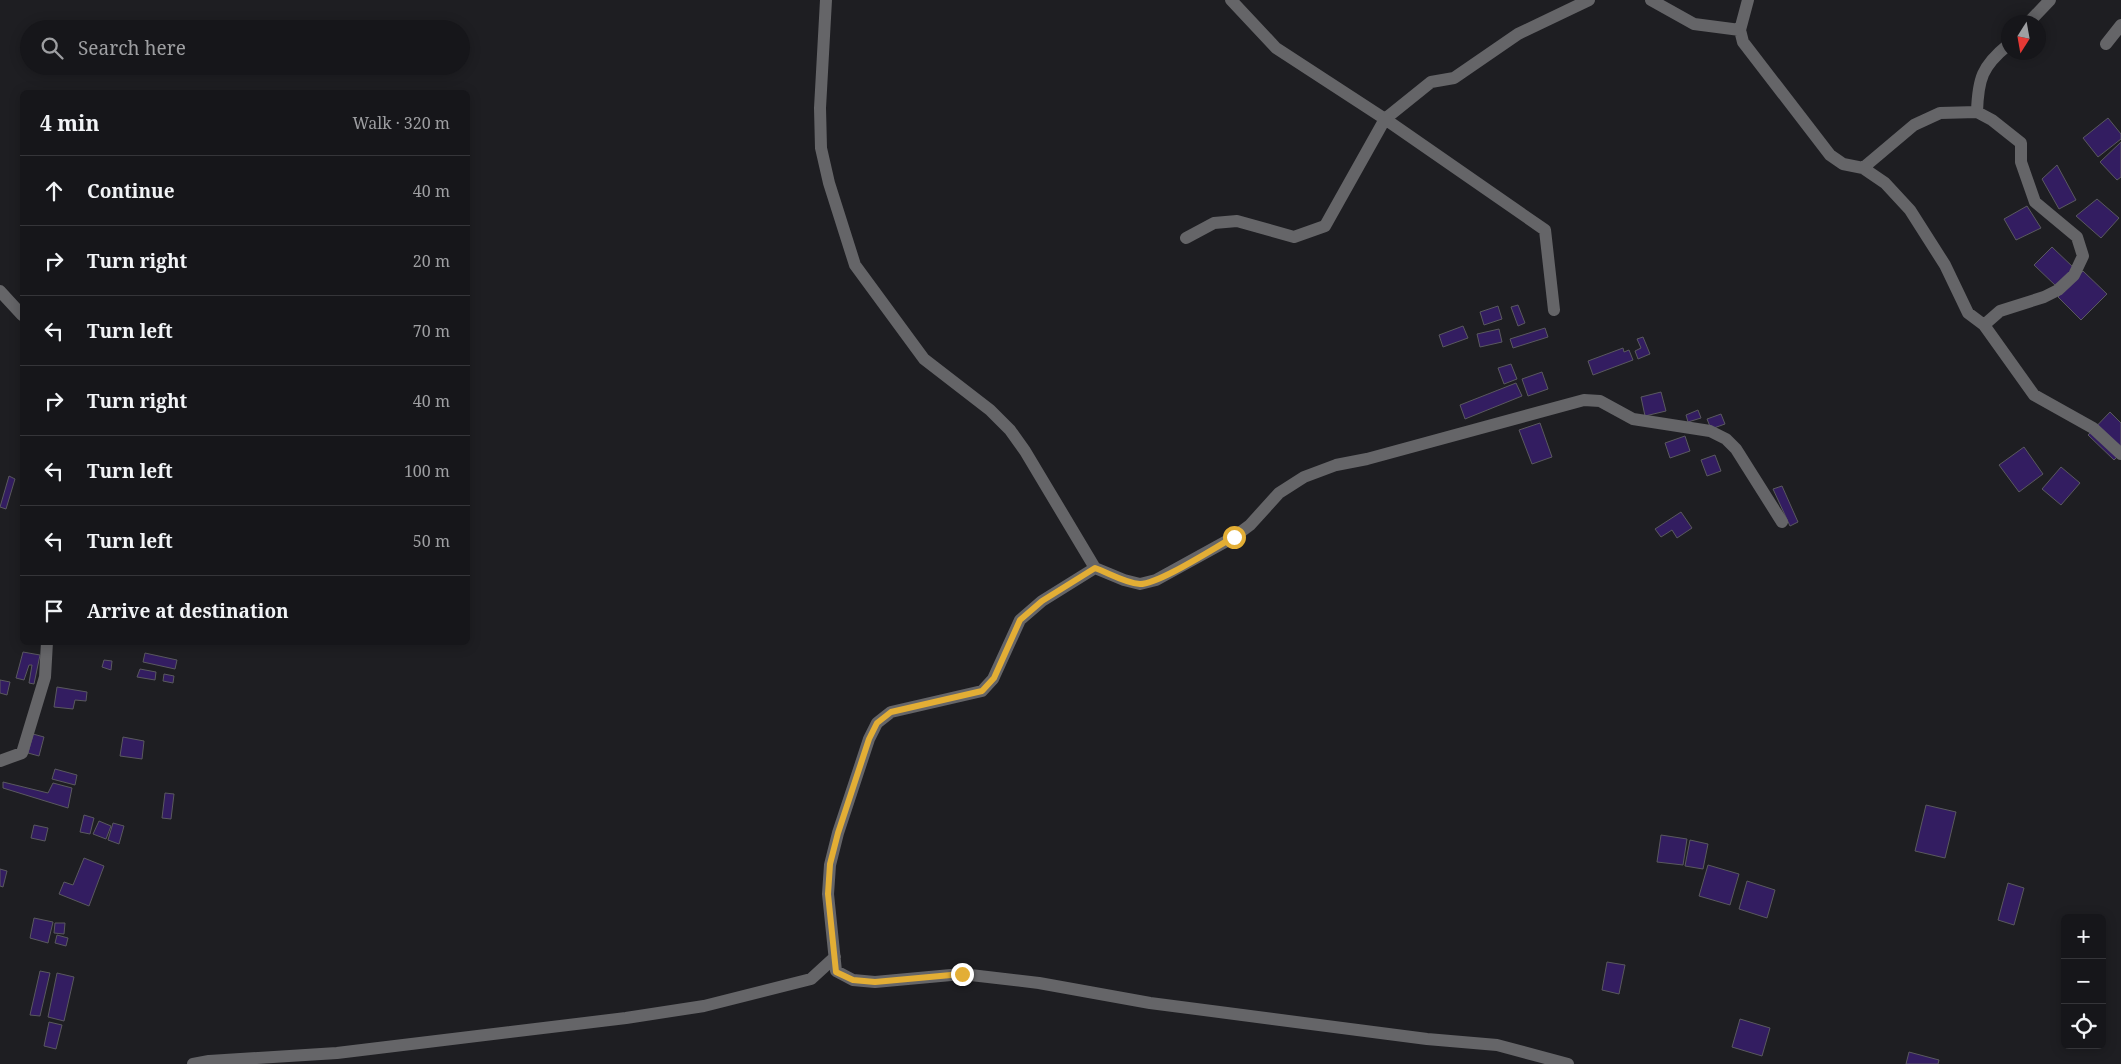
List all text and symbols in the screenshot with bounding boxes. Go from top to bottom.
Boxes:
north arrow [2001,15,2046,60]
search box [20,20,470,75]
icon: search [38,34,66,62]
text: Search here [78,35,186,61]
text: 4 min [40,109,99,137]
text: Walk · 320 m [353,112,450,134]
icon: ahead [40,177,68,205]
text: Continue [87,178,175,204]
text: 40 m [413,180,450,202]
icon: right [40,247,68,275]
text: Turn right [87,248,187,274]
text: 20 m [413,250,450,272]
icon: left [40,317,68,345]
text: Turn left [87,318,173,344]
text: 70 m [413,320,450,342]
icon: right [40,387,68,415]
text: Turn right [87,388,187,414]
text: 40 m [413,390,450,412]
icon: left [40,457,68,485]
text: Turn left [87,458,173,484]
text: 100 m [404,460,450,482]
route start [1223,526,1246,549]
icon: left [40,527,68,555]
text: Turn left [87,528,173,554]
text: 50 m [413,530,450,552]
icon: arrive [40,597,68,625]
text: Arrive at destination [87,598,289,624]
map controls [2061,914,2106,1049]
button: + [2061,914,2106,959]
button: − [2061,959,2106,1004]
route end [951,963,974,986]
button: locate [2061,1004,2106,1049]

